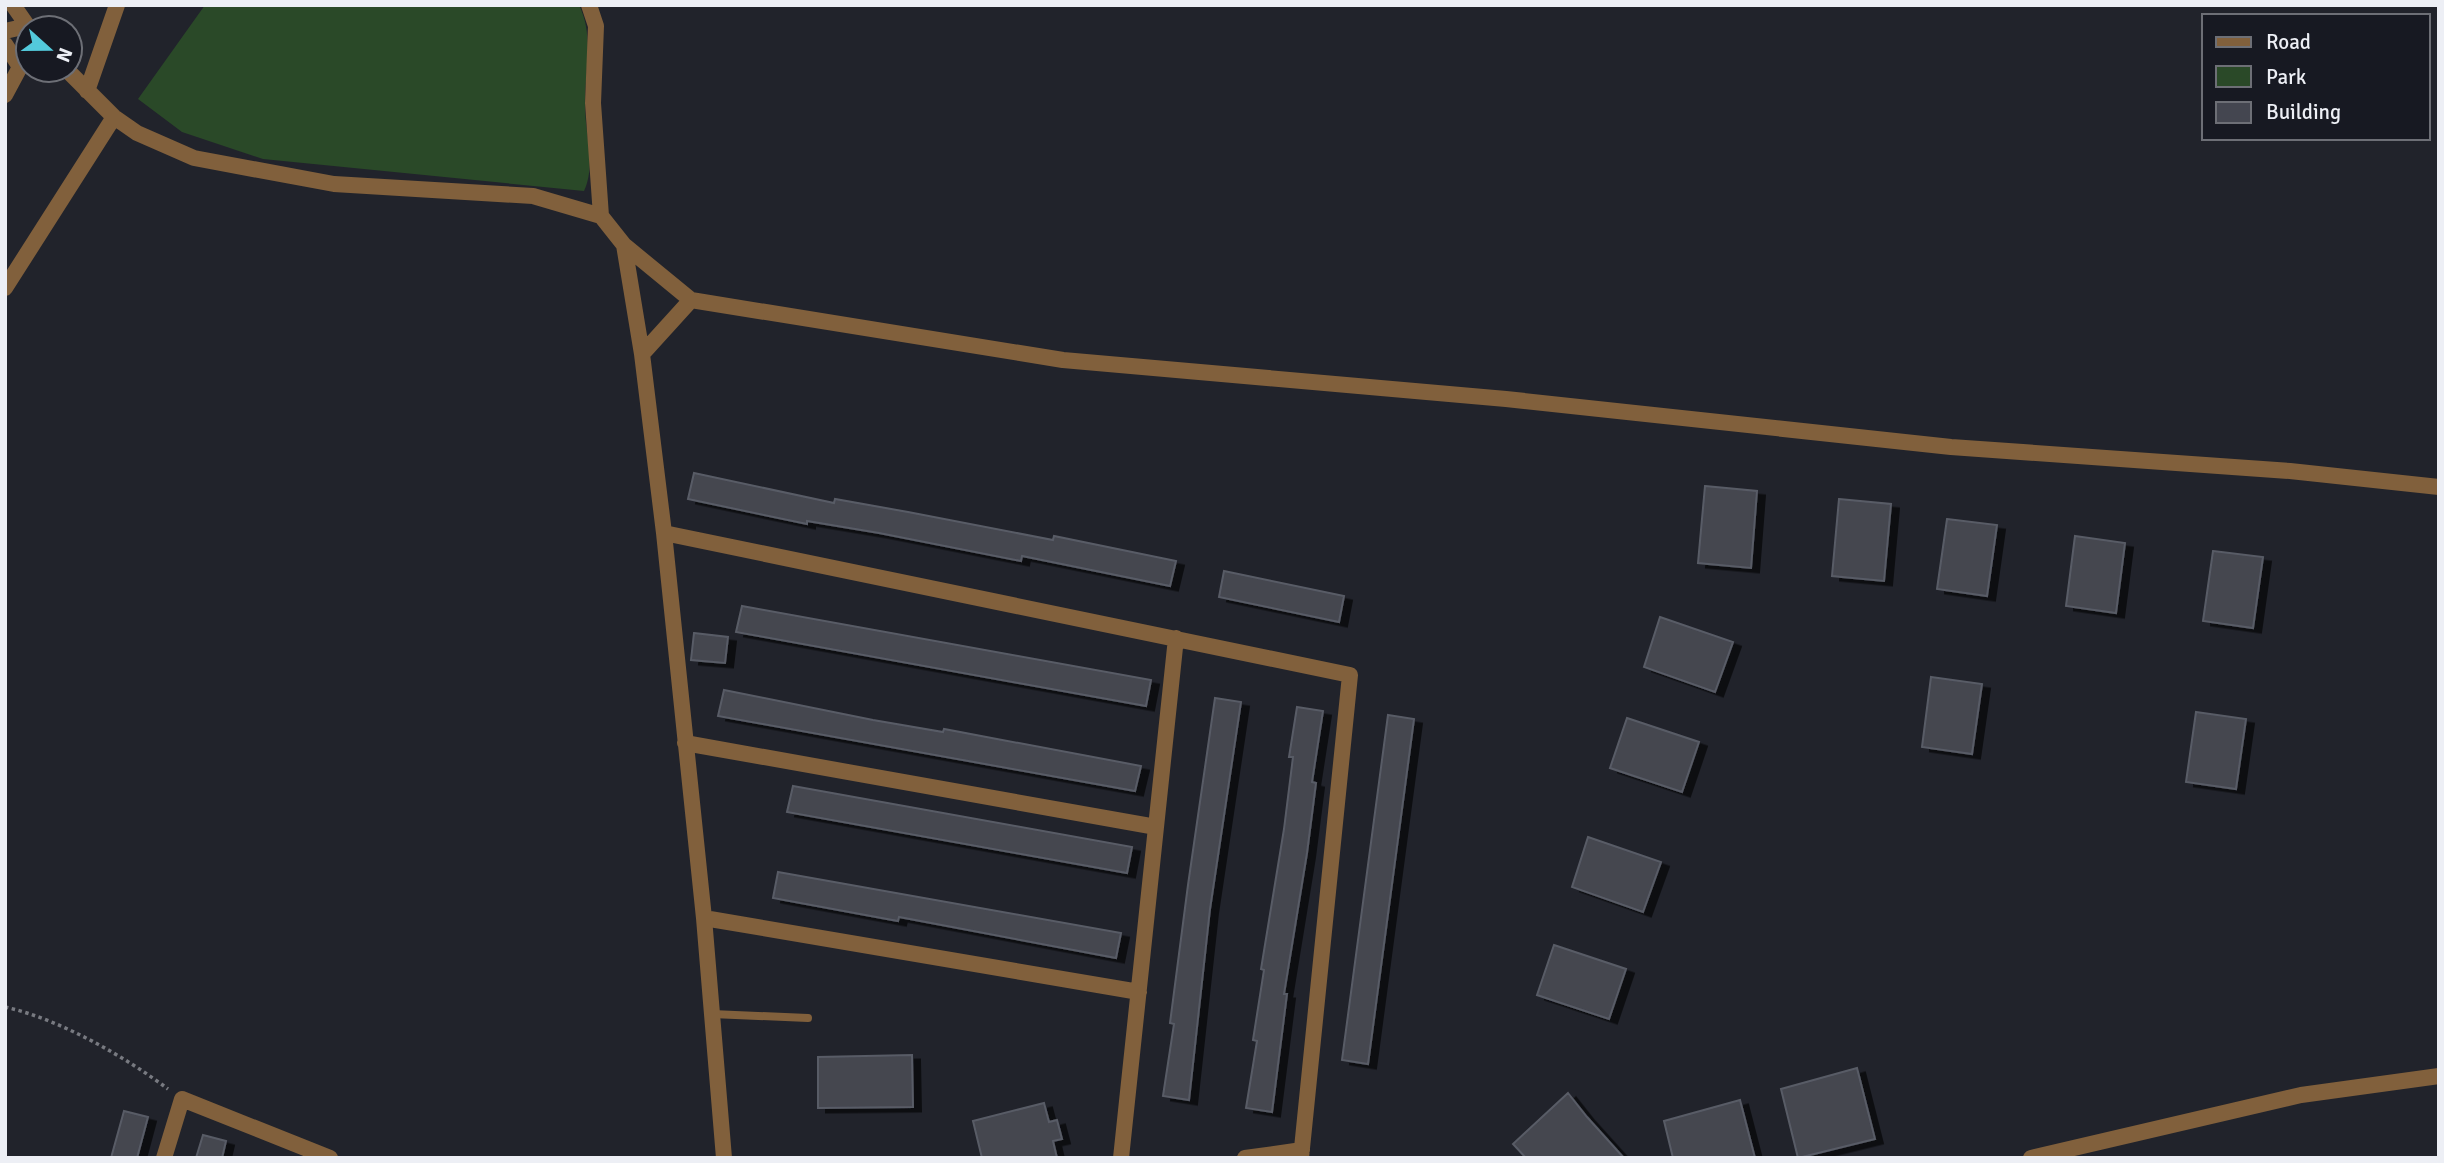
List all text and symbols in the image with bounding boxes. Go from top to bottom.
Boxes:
north arrow [14,14,84,84]
legend [2202,14,2430,140]
text: Road [2266,29,2311,55]
text: N [50,44,78,65]
text: Park [2266,64,2307,90]
text: Building [2266,99,2341,125]

